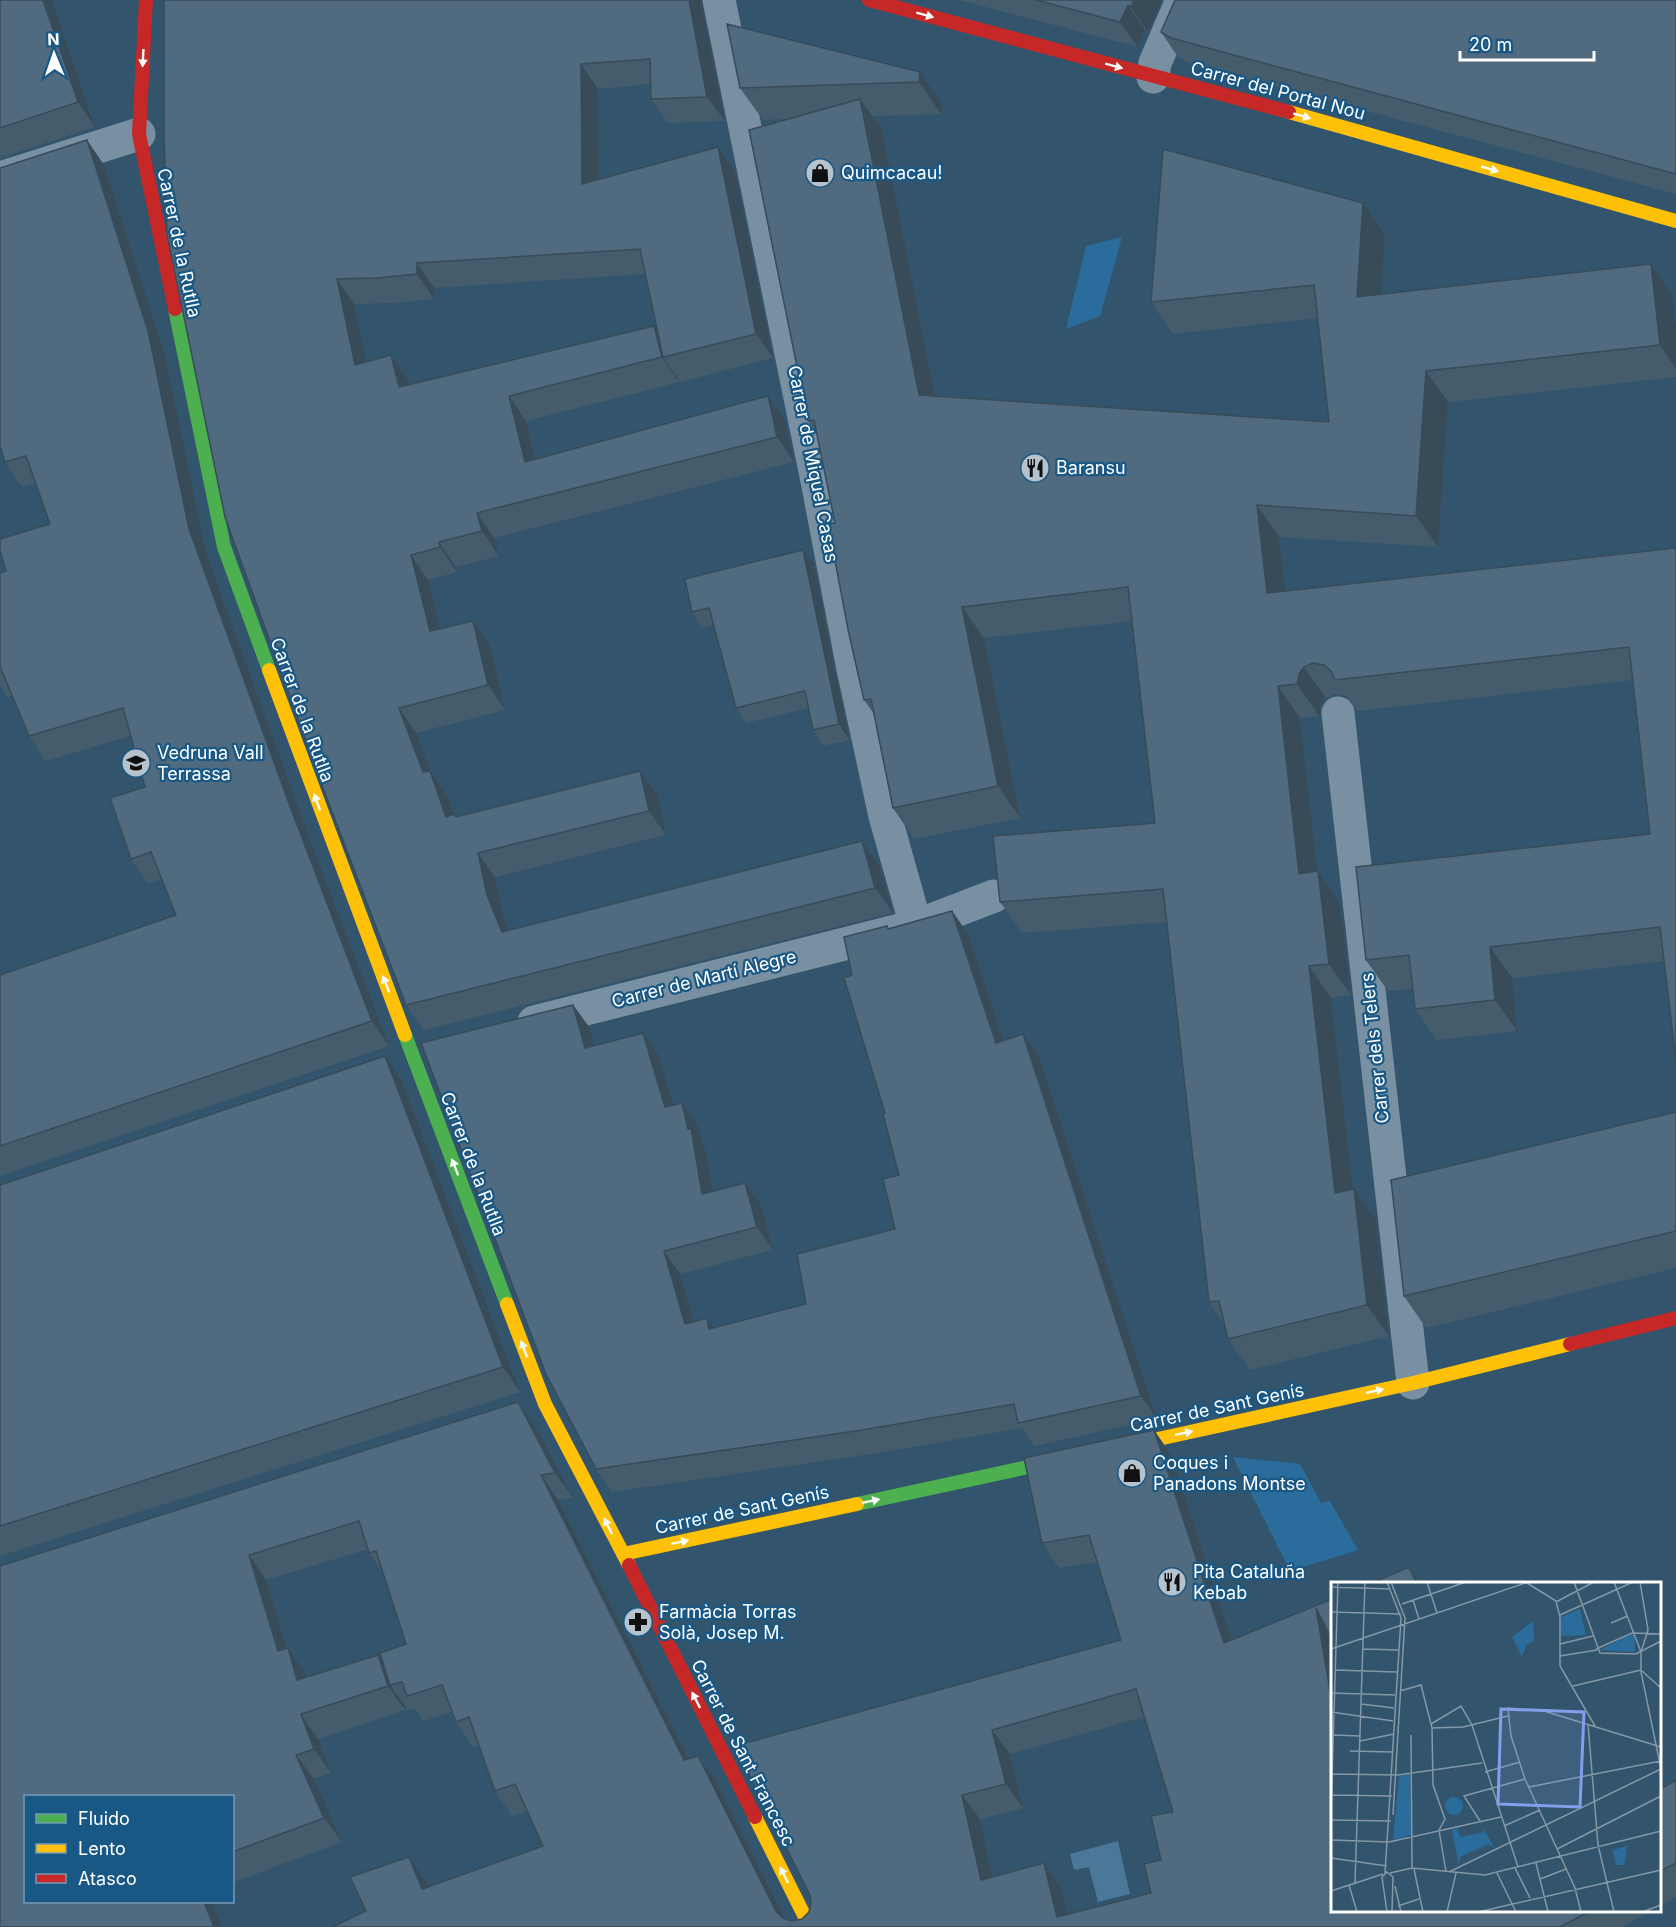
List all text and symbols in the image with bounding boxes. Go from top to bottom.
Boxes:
one-way arrow [916,11,934,21]
north arrow [24,24,84,84]
scale bar [1460,24,1594,62]
text: N [47,29,60,49]
text: 20 m [1469,34,1512,55]
one-way arrow [138,49,147,68]
street label: Carrer del Portal Nou [1189,57,1368,124]
one-way arrow [1105,62,1123,71]
one-way arrow [1293,112,1311,121]
shop icon: Quimcacau! [804,157,836,189]
place label: Quimcacau! [841,162,943,183]
one-way arrow [1481,164,1499,174]
street label: Carrer de la Rutlla [153,166,206,320]
street label: Carrer de Miquel Casas [784,364,843,564]
restaurant icon: Baransu [1019,452,1051,484]
place label: Baransu [1056,457,1126,478]
street label: Carrer de la Rutlla [267,635,338,785]
place label: Vedruna Vall Terrassa [157,742,264,784]
school or university icon: Vedruna Vall Terrassa [120,747,152,779]
one-way arrow [311,793,321,811]
street label: Carrer de Martí Alegre [609,945,798,1012]
street label: Carrer dels Telers [1356,972,1393,1124]
one-way arrow [381,975,390,993]
street label: Carrer de la Rutlla [436,1089,511,1239]
one-way arrow [450,1157,460,1175]
one-way arrow [519,1340,528,1358]
street label: Carrer de Sant Genís [1128,1379,1306,1436]
one-way arrow [1365,1386,1384,1396]
one-way arrow [1175,1428,1194,1438]
place label: Coques i Panadons Montse [1153,1452,1306,1494]
shop icon: Coques i Panadons Montse [1116,1457,1148,1489]
street label: Carrer de Sant Genís [653,1481,831,1538]
one-way arrow [861,1496,880,1505]
one-way arrow [603,1518,613,1535]
one-way arrow [671,1536,689,1546]
place label: Pita Cataluña Kebab [1193,1561,1305,1603]
restaurant icon: Pita Cataluña Kebab [1156,1566,1188,1598]
inset map [1331,1582,1661,1912]
place label: Farmàcia Torras Solà, Josep M. [659,1601,797,1643]
pharmacy icon: Farmàcia Torras Solà, Josep M. [622,1606,654,1638]
street label: Carrer de Sant Francesc [687,1656,800,1850]
one-way arrow [691,1692,701,1709]
legend [24,1795,234,1903]
text: Fluido [78,1808,130,1829]
text: Lento [78,1838,126,1859]
one-way arrow [779,1866,788,1883]
text: Atasco [78,1868,137,1889]

